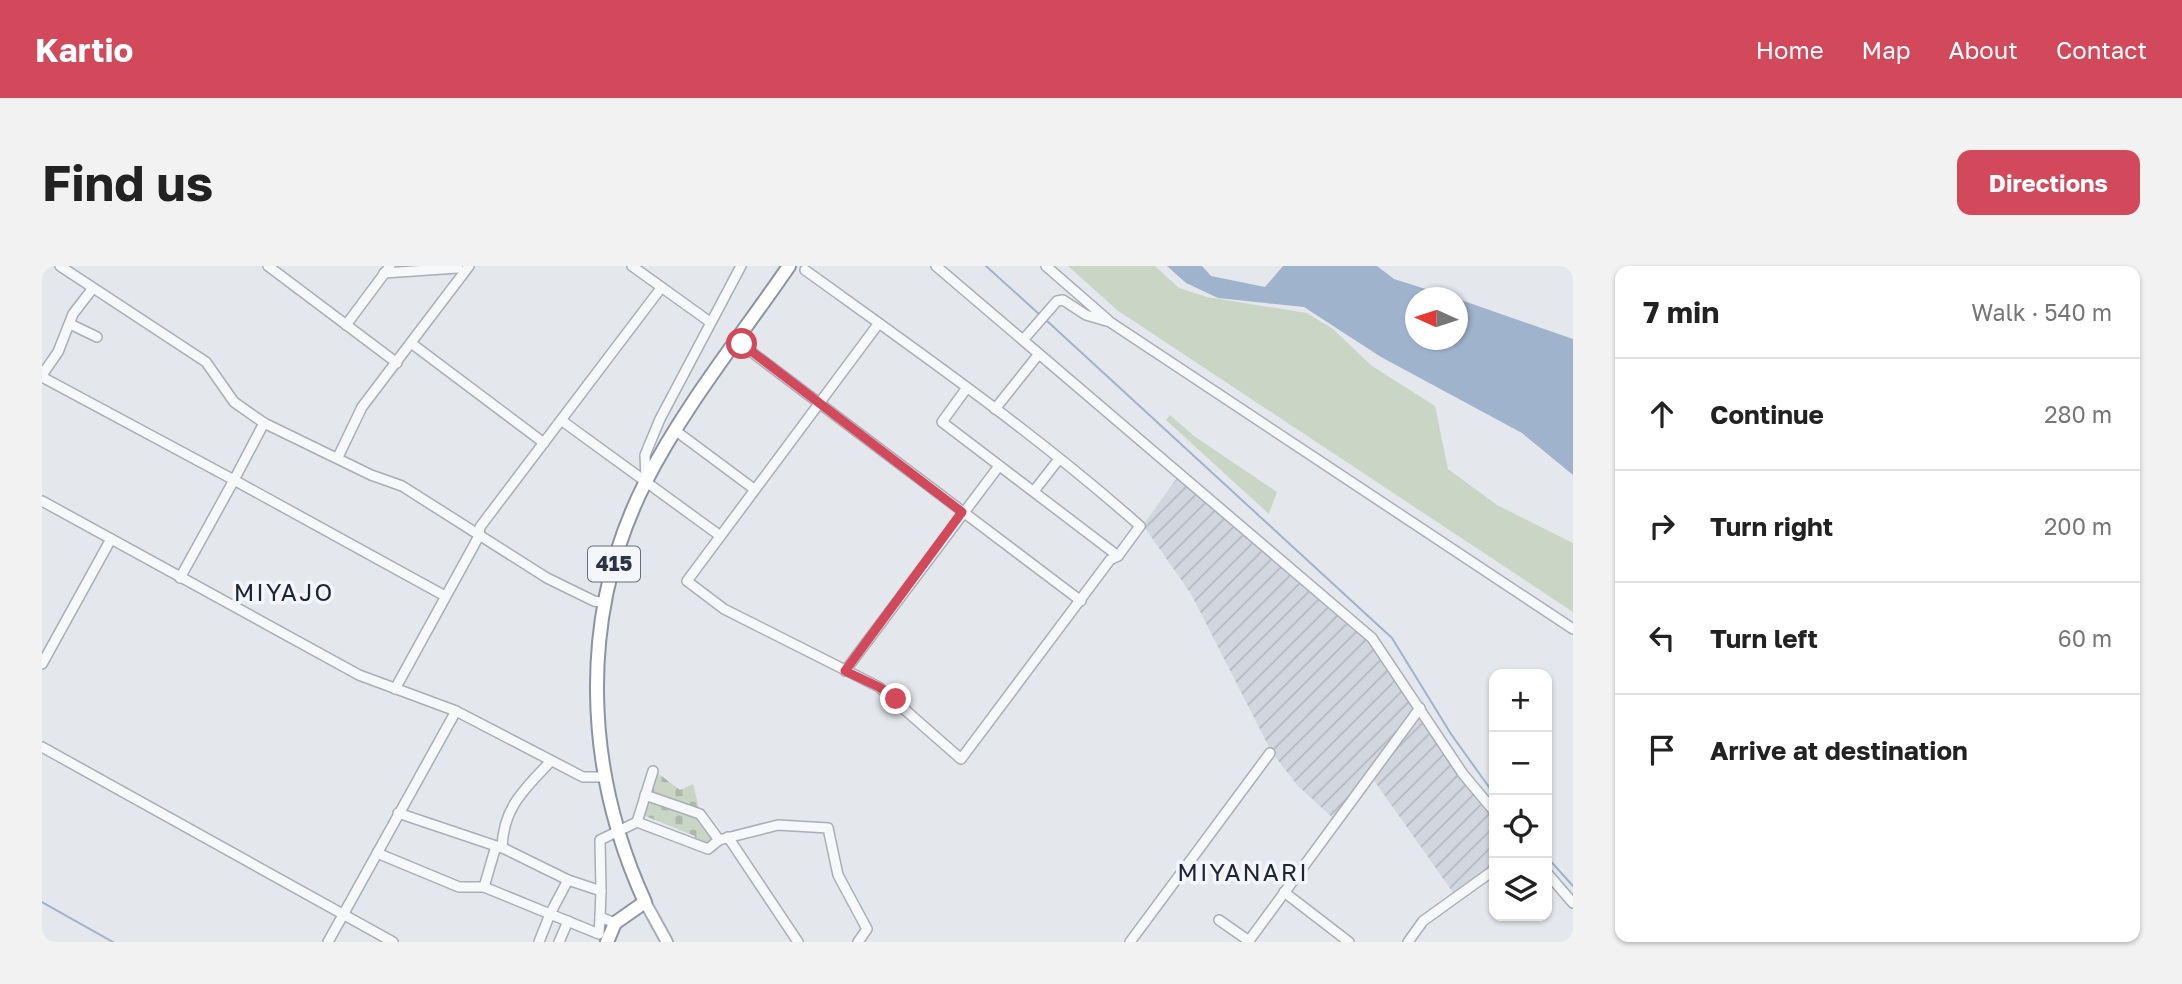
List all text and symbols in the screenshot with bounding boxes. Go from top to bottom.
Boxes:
text: Kartio [35,30,133,69]
text: Home [1756,35,1824,64]
text: Map [1862,35,1911,64]
text: About [1949,35,2018,64]
text: Contact [2056,35,2147,64]
button: Directions [1957,150,2140,215]
text: Find us [42,153,213,212]
north arrow [1405,287,1468,350]
text: 7 min [1643,294,1719,330]
text: Walk · 540 m [1971,298,2112,326]
route start [726,328,757,359]
icon: ahead [1643,395,1681,433]
text: Continue [1710,399,1824,430]
text: 280 m [2044,400,2112,428]
icon: right [1643,507,1681,545]
text: Turn right [1710,511,1833,542]
text: 200 m [2044,512,2112,540]
road number: 415 [588,546,640,582]
district label: MIYAJO [234,577,334,606]
icon: left [1643,619,1681,657]
text: Turn left [1710,623,1818,654]
text: 60 m [2058,624,2112,652]
map controls [1489,669,1552,921]
button: + [1489,669,1552,732]
route end [880,683,911,714]
icon: arrive [1643,731,1681,769]
button: − [1489,732,1552,795]
text: Arrive at destination [1710,735,1968,766]
button: locate [1489,795,1552,858]
district label: MIYANARI [1177,857,1309,886]
button: layers [1489,858,1552,921]

